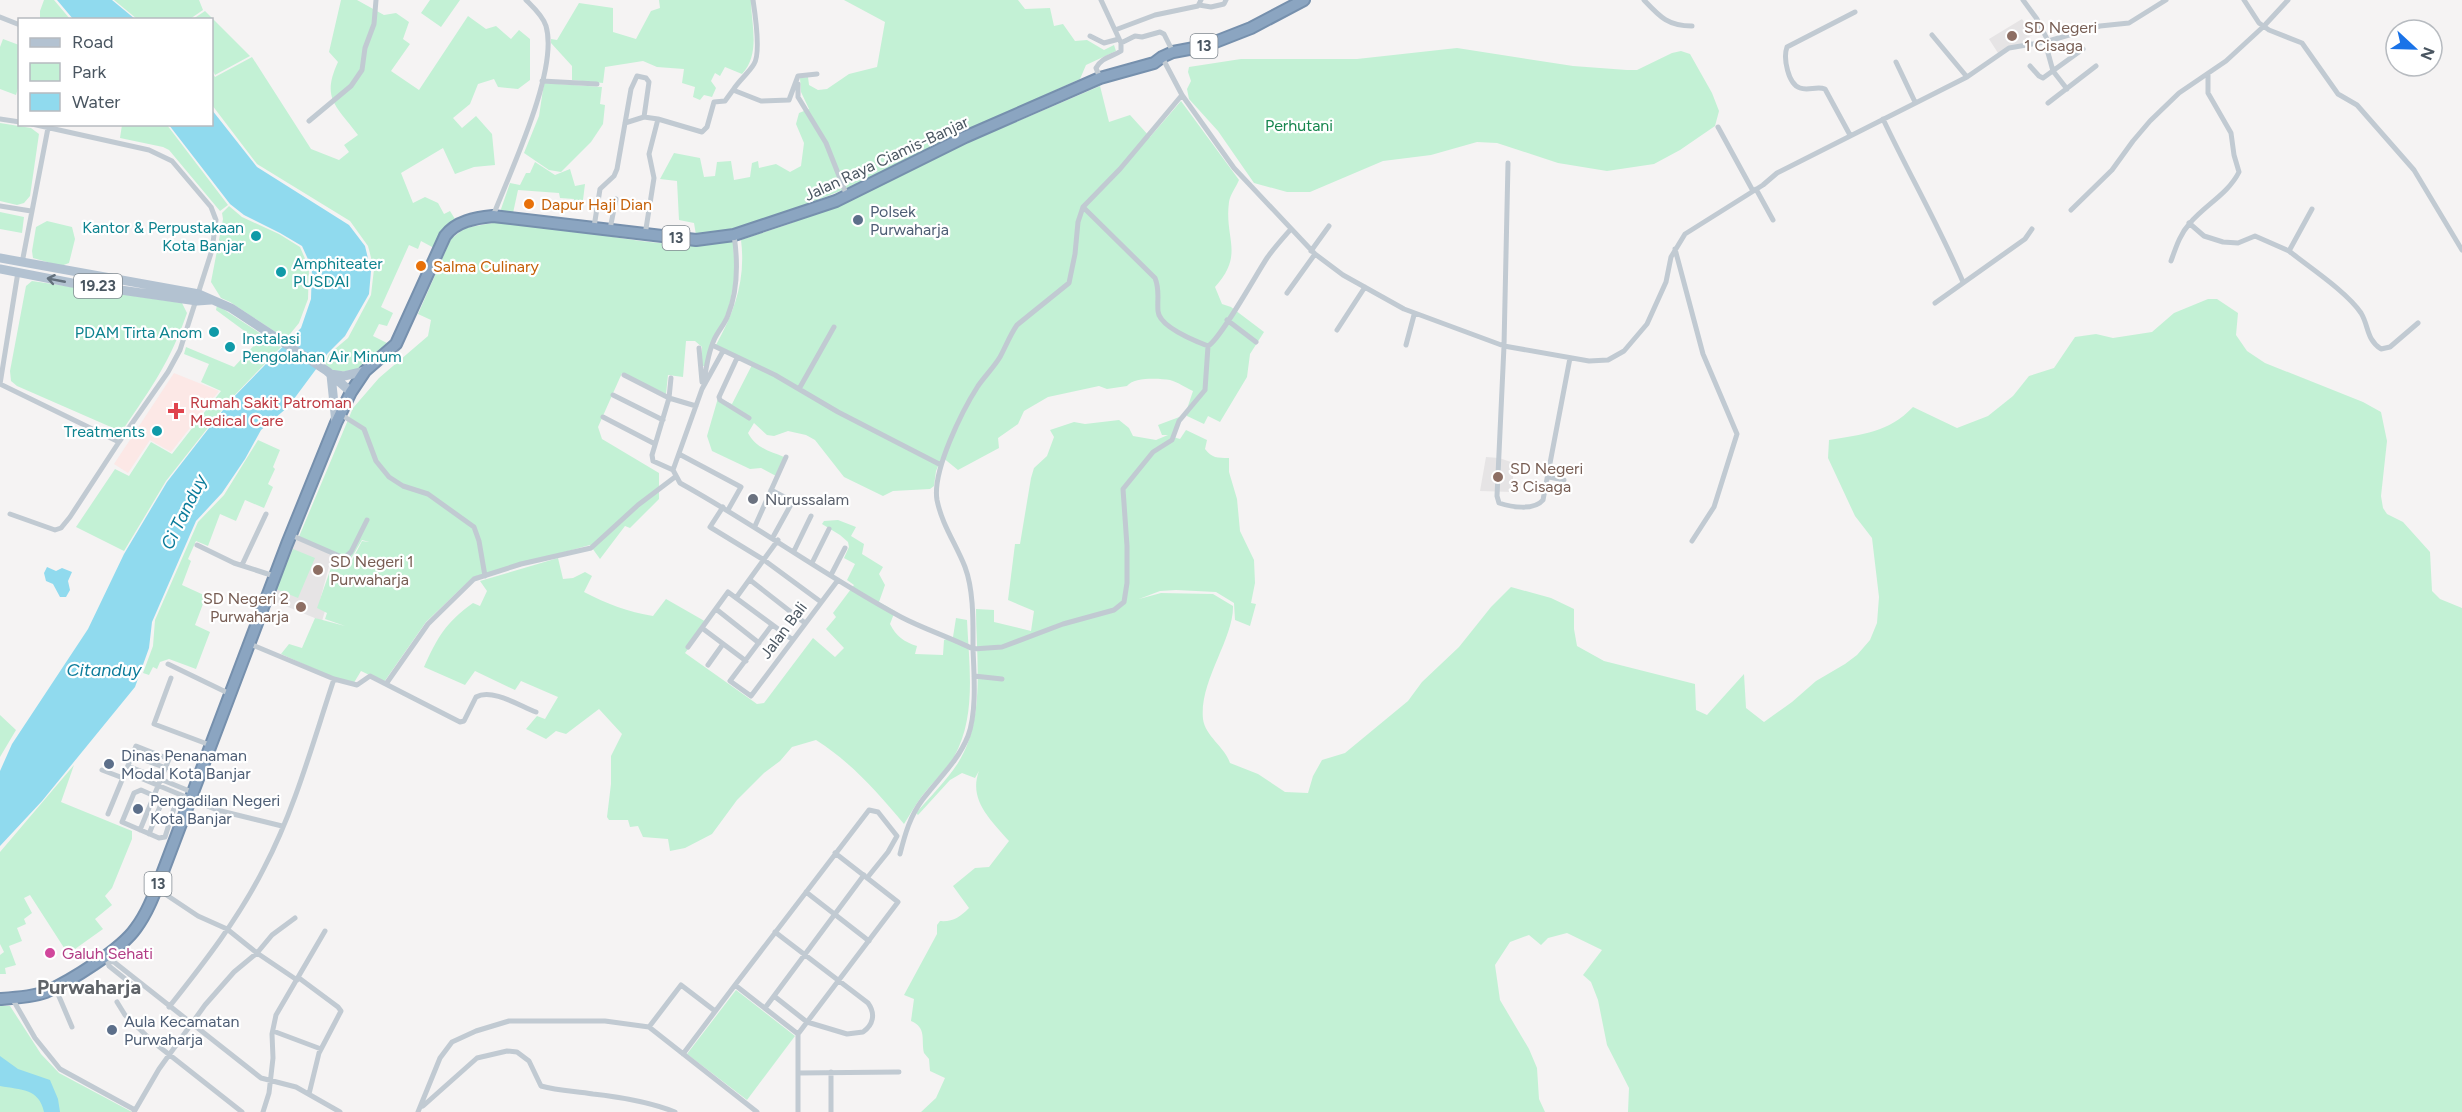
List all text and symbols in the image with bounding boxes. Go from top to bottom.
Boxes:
legend [18,18,213,126]
place label: SD Negeri 1 Cisaga [2024,18,2097,55]
north arrow [2384,18,2444,78]
marker: SD Negeri 1 Cisaga [2005,29,2019,43]
text: Road [72,31,113,53]
road number: 13 [1190,34,1218,58]
text: N [2416,44,2439,63]
text: Park [72,61,107,83]
text: Water [72,91,120,113]
street label: Jalan Raya Ciamis-Banjar [801,112,972,205]
park label: Perhutani [1265,116,1333,135]
place label: Dapur Haji Dian [541,195,652,214]
marker: Dapur Haji Dian [522,197,536,211]
place label: Polsek Purwaharja [870,202,949,239]
marker: Polsek Purwaharja [851,213,865,227]
place label: Kantor & Perpustakaan Kota Banjar [82,218,245,255]
road number: 13 [662,226,690,250]
marker: Kantor & Perpustakaan Kota Banjar [249,229,263,243]
place label: Amphiteater PUSDAI [293,254,383,291]
place label: Salma Culinary [433,257,539,276]
marker: Salma Culinary [414,259,428,273]
marker: Amphiteater PUSDAI [274,265,288,279]
one-way arrow [47,274,67,285]
road number: 19.23 [74,274,122,298]
place label: PDAM Tirta Anom [75,323,202,342]
marker: PDAM Tirta Anom [207,325,221,339]
place label: Instalasi Pengolahan Air Minum [242,329,402,366]
marker: Instalasi Pengolahan Air Minum [223,340,237,354]
place label: Rumah Sakit Patroman Medical Care [190,393,352,430]
marker: Rumah Sakit Patroman Medical Care [167,402,185,420]
place label: Treatments [64,422,145,441]
marker: Treatments [150,424,164,438]
place label: SD Negeri 3 Cisaga [1510,459,1583,496]
water label: Ci Tanduy [156,469,212,553]
marker: SD Negeri 3 Cisaga [1491,470,1505,484]
place label: Nurussalam [765,490,849,509]
marker: Nurussalam [746,492,760,506]
place label: SD Negeri 1 Purwaharja [330,552,414,589]
marker: SD Negeri 1 Purwaharja [311,563,325,577]
place label: SD Negeri 2 Purwaharja [203,589,289,626]
street label: Jalan Bali [756,598,811,662]
marker: SD Negeri 2 Purwaharja [294,600,308,614]
water label: Citanduy [67,659,143,681]
place label: Dinas Penanaman Modal Kota Banjar [121,746,251,783]
marker: Dinas Penanaman Modal Kota Banjar [102,757,116,771]
place label: Pengadilan Negeri Kota Banjar [150,791,280,828]
marker: Pengadilan Negeri Kota Banjar [131,802,145,816]
road number: 13 [144,872,172,896]
place label: Galuh Sehati [62,944,153,963]
marker: Galuh Sehati [43,946,57,960]
district label: Purwaharja [37,975,141,999]
place label: Aula Kecamatan Purwaharja [124,1012,240,1049]
marker: Aula Kecamatan Purwaharja [105,1023,119,1037]

